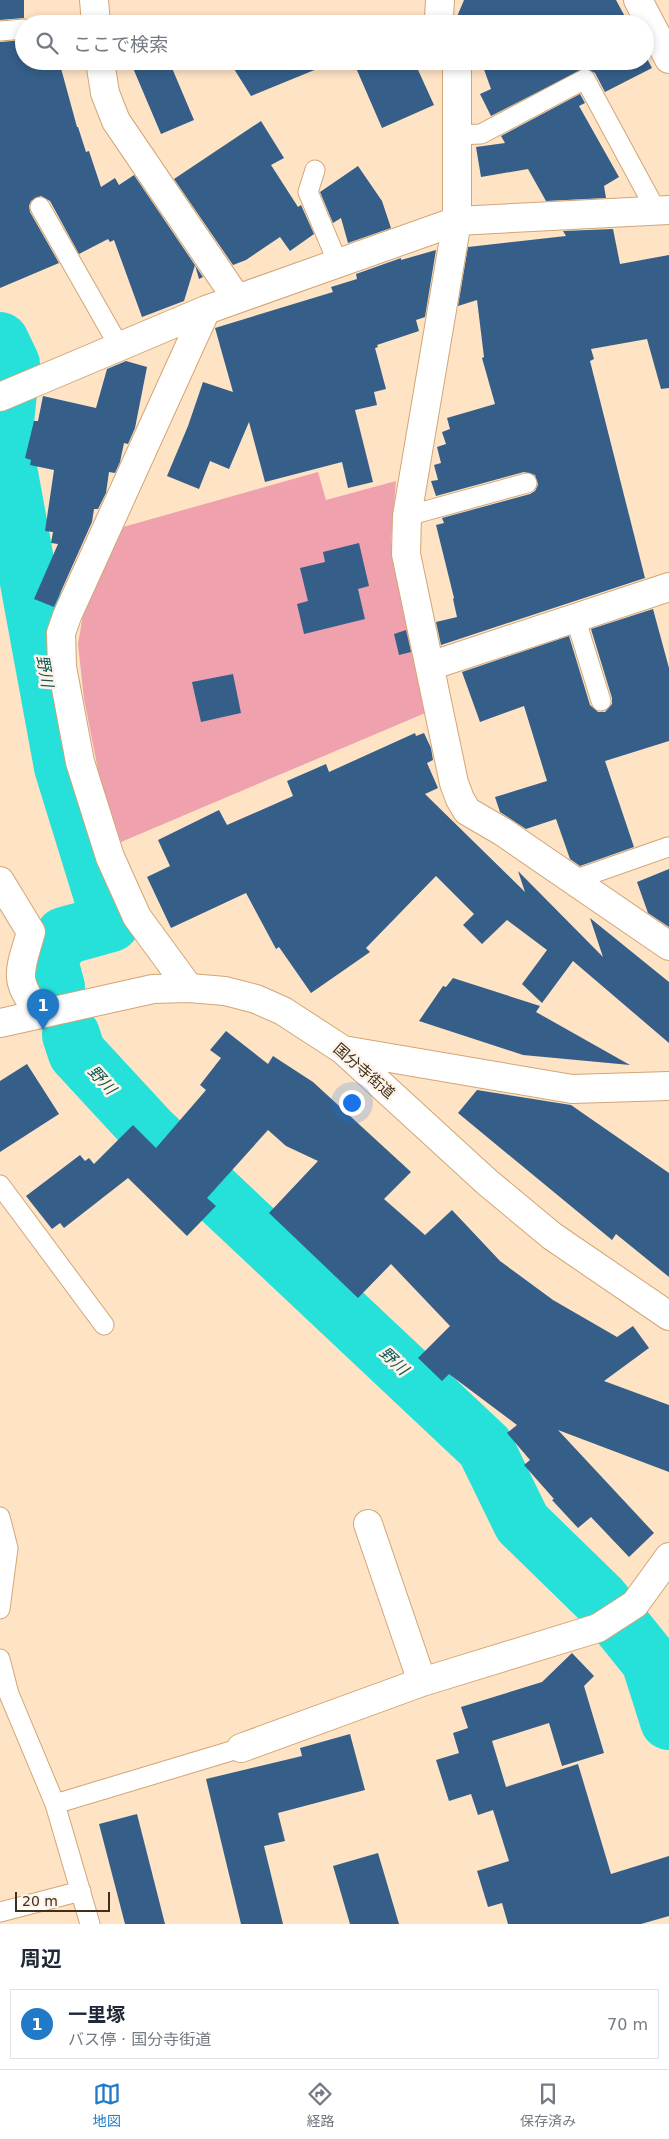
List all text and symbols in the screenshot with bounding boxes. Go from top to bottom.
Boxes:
search box [15,15,654,70]
icon: search [33,29,61,57]
text: ここで検索 [73,33,168,55]
water label: 野川 [33,654,57,690]
pin: 1 [27,989,59,1030]
street label: 国分寺街道 [330,1040,398,1102]
water label: 野川 [84,1062,121,1100]
your location [339,1090,365,1116]
water label: 野川 [376,1343,414,1380]
scale bar [15,1889,110,1912]
text: 20 m [22,1893,58,1909]
text: 周辺 [20,1947,62,1971]
text: 一里塚 [68,2003,125,2025]
text: 1 [31,2015,43,2034]
text: 70 m [607,2015,648,2034]
text: バス停 · 国分寺街道 [68,2030,211,2049]
tab: 地図 [93,2080,121,2130]
tab: 経路 [306,2080,334,2130]
tab: 保存済み [520,2080,576,2130]

